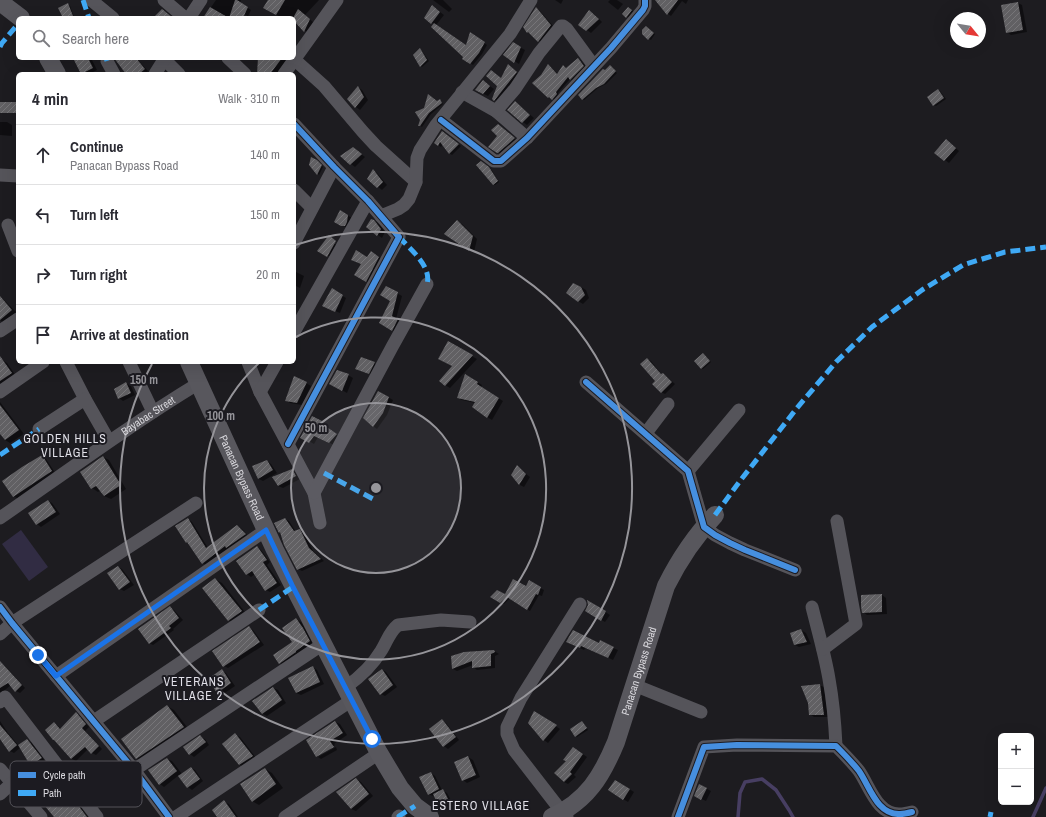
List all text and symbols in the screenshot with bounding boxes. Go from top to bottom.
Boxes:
north arrow [950,12,986,48]
search box [16,16,296,60]
icon: search [30,27,52,49]
text: Search here [62,28,129,49]
text: 4 min [32,87,68,110]
text: Walk · 310 m [218,90,280,107]
text: Continue [70,136,123,157]
icon: ahead [32,144,54,166]
text: 140 m [250,146,280,163]
text: Panacan Bypass Road [70,157,178,174]
icon: left [32,204,54,226]
text: Turn left [70,204,118,225]
text: 150 m [250,206,280,223]
icon: right [32,264,54,286]
text: Turn right [70,264,127,285]
text: 20 m [256,266,280,283]
icon: arrive [32,324,54,346]
text: Arrive at destination [70,324,189,345]
text: 150 m [130,372,158,388]
street label: Bayabac Street [118,393,178,438]
text: 100 m [207,408,235,424]
text: 50 m [305,420,327,436]
district label: GOLDEN HILLS VILLAGE [23,431,107,461]
street label: Panacan Bypass Road [216,433,267,522]
centre of rings [369,481,383,495]
street label: Panacan Bypass Road [618,625,659,717]
route end [29,646,47,664]
district label: VETERANS VILLAGE 2 [163,674,225,704]
route start [363,730,381,748]
map controls [998,733,1034,805]
button: + [998,733,1034,769]
legend [10,761,142,807]
text: Cycle path [43,768,86,782]
button: − [998,769,1034,805]
text: Path [43,786,62,800]
district label: ESTERO VILLAGE [432,798,530,814]

